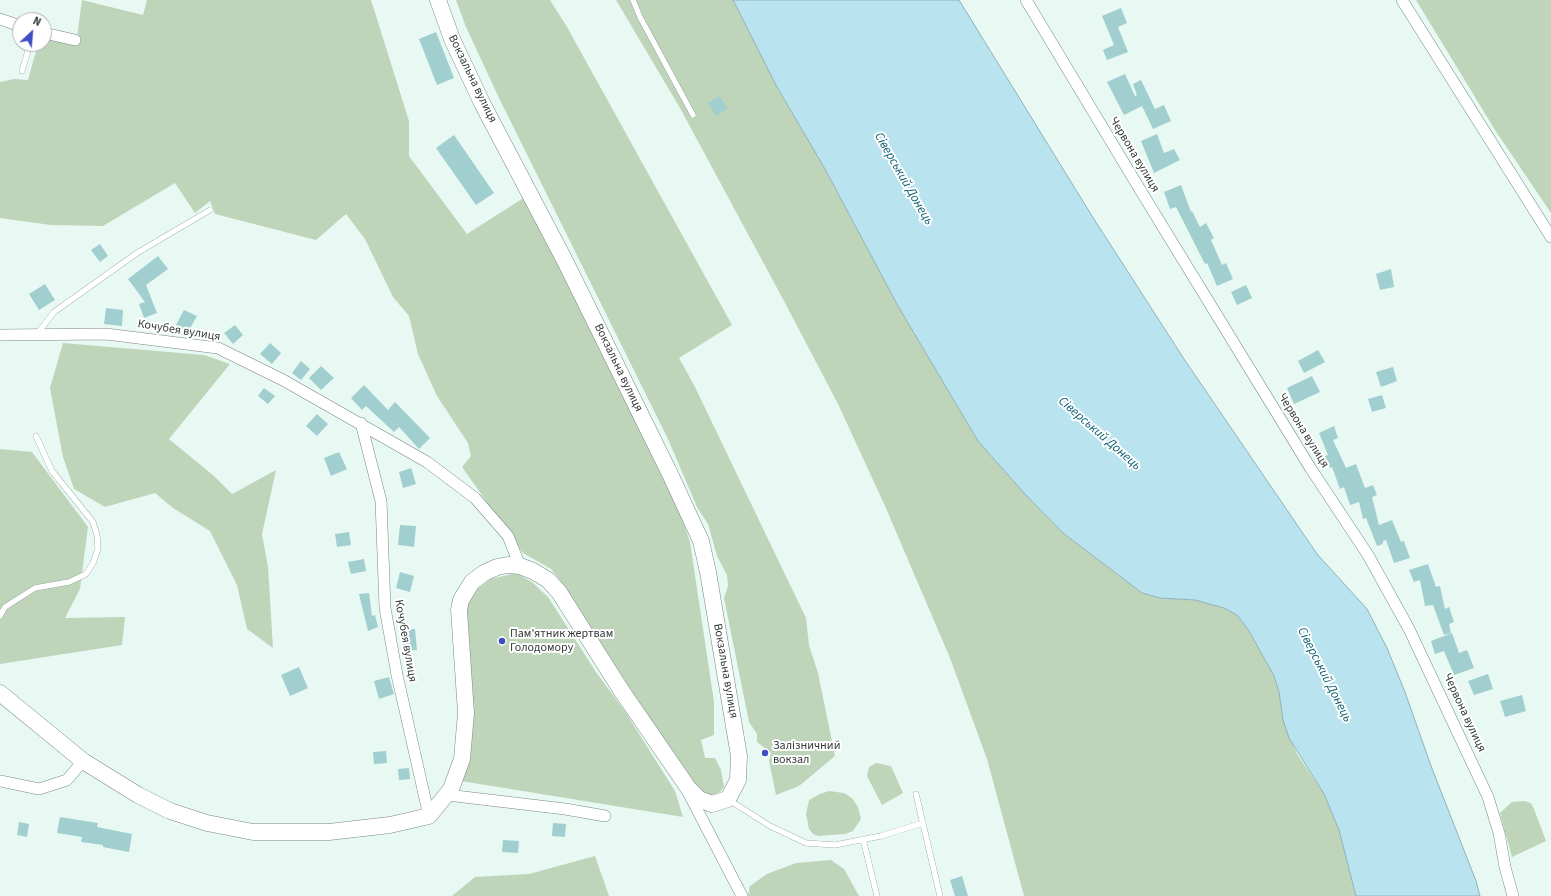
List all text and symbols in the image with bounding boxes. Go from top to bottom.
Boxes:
north arrow [12,12,52,52]
text: N [30,13,44,30]
street label: Вокзальна вулиця [444,33,500,125]
street label: Червона вулиця [1106,115,1162,195]
water label: Сіверський Донець [870,130,936,228]
street label: Кочубея вулиця [137,317,221,345]
street label: Вокзальна вулиця [590,322,646,414]
street label: Червона вулиця [1274,391,1332,471]
water label: Сіверський Донець [1054,394,1144,474]
street label: Кочубея вулиця [391,599,419,683]
street label: Вокзальна вулиця [710,622,740,720]
water label: Сіверський Донець [1293,625,1355,725]
place label: Пам'ятник жертвам Голодомору [510,627,613,655]
marker: Пам'ятник жертвам Голодомору [497,636,507,646]
street label: Червона вулиця [1439,671,1489,755]
place label: Залізничний вокзал [773,739,840,767]
marker: Залізничний вокзал [760,748,770,758]

